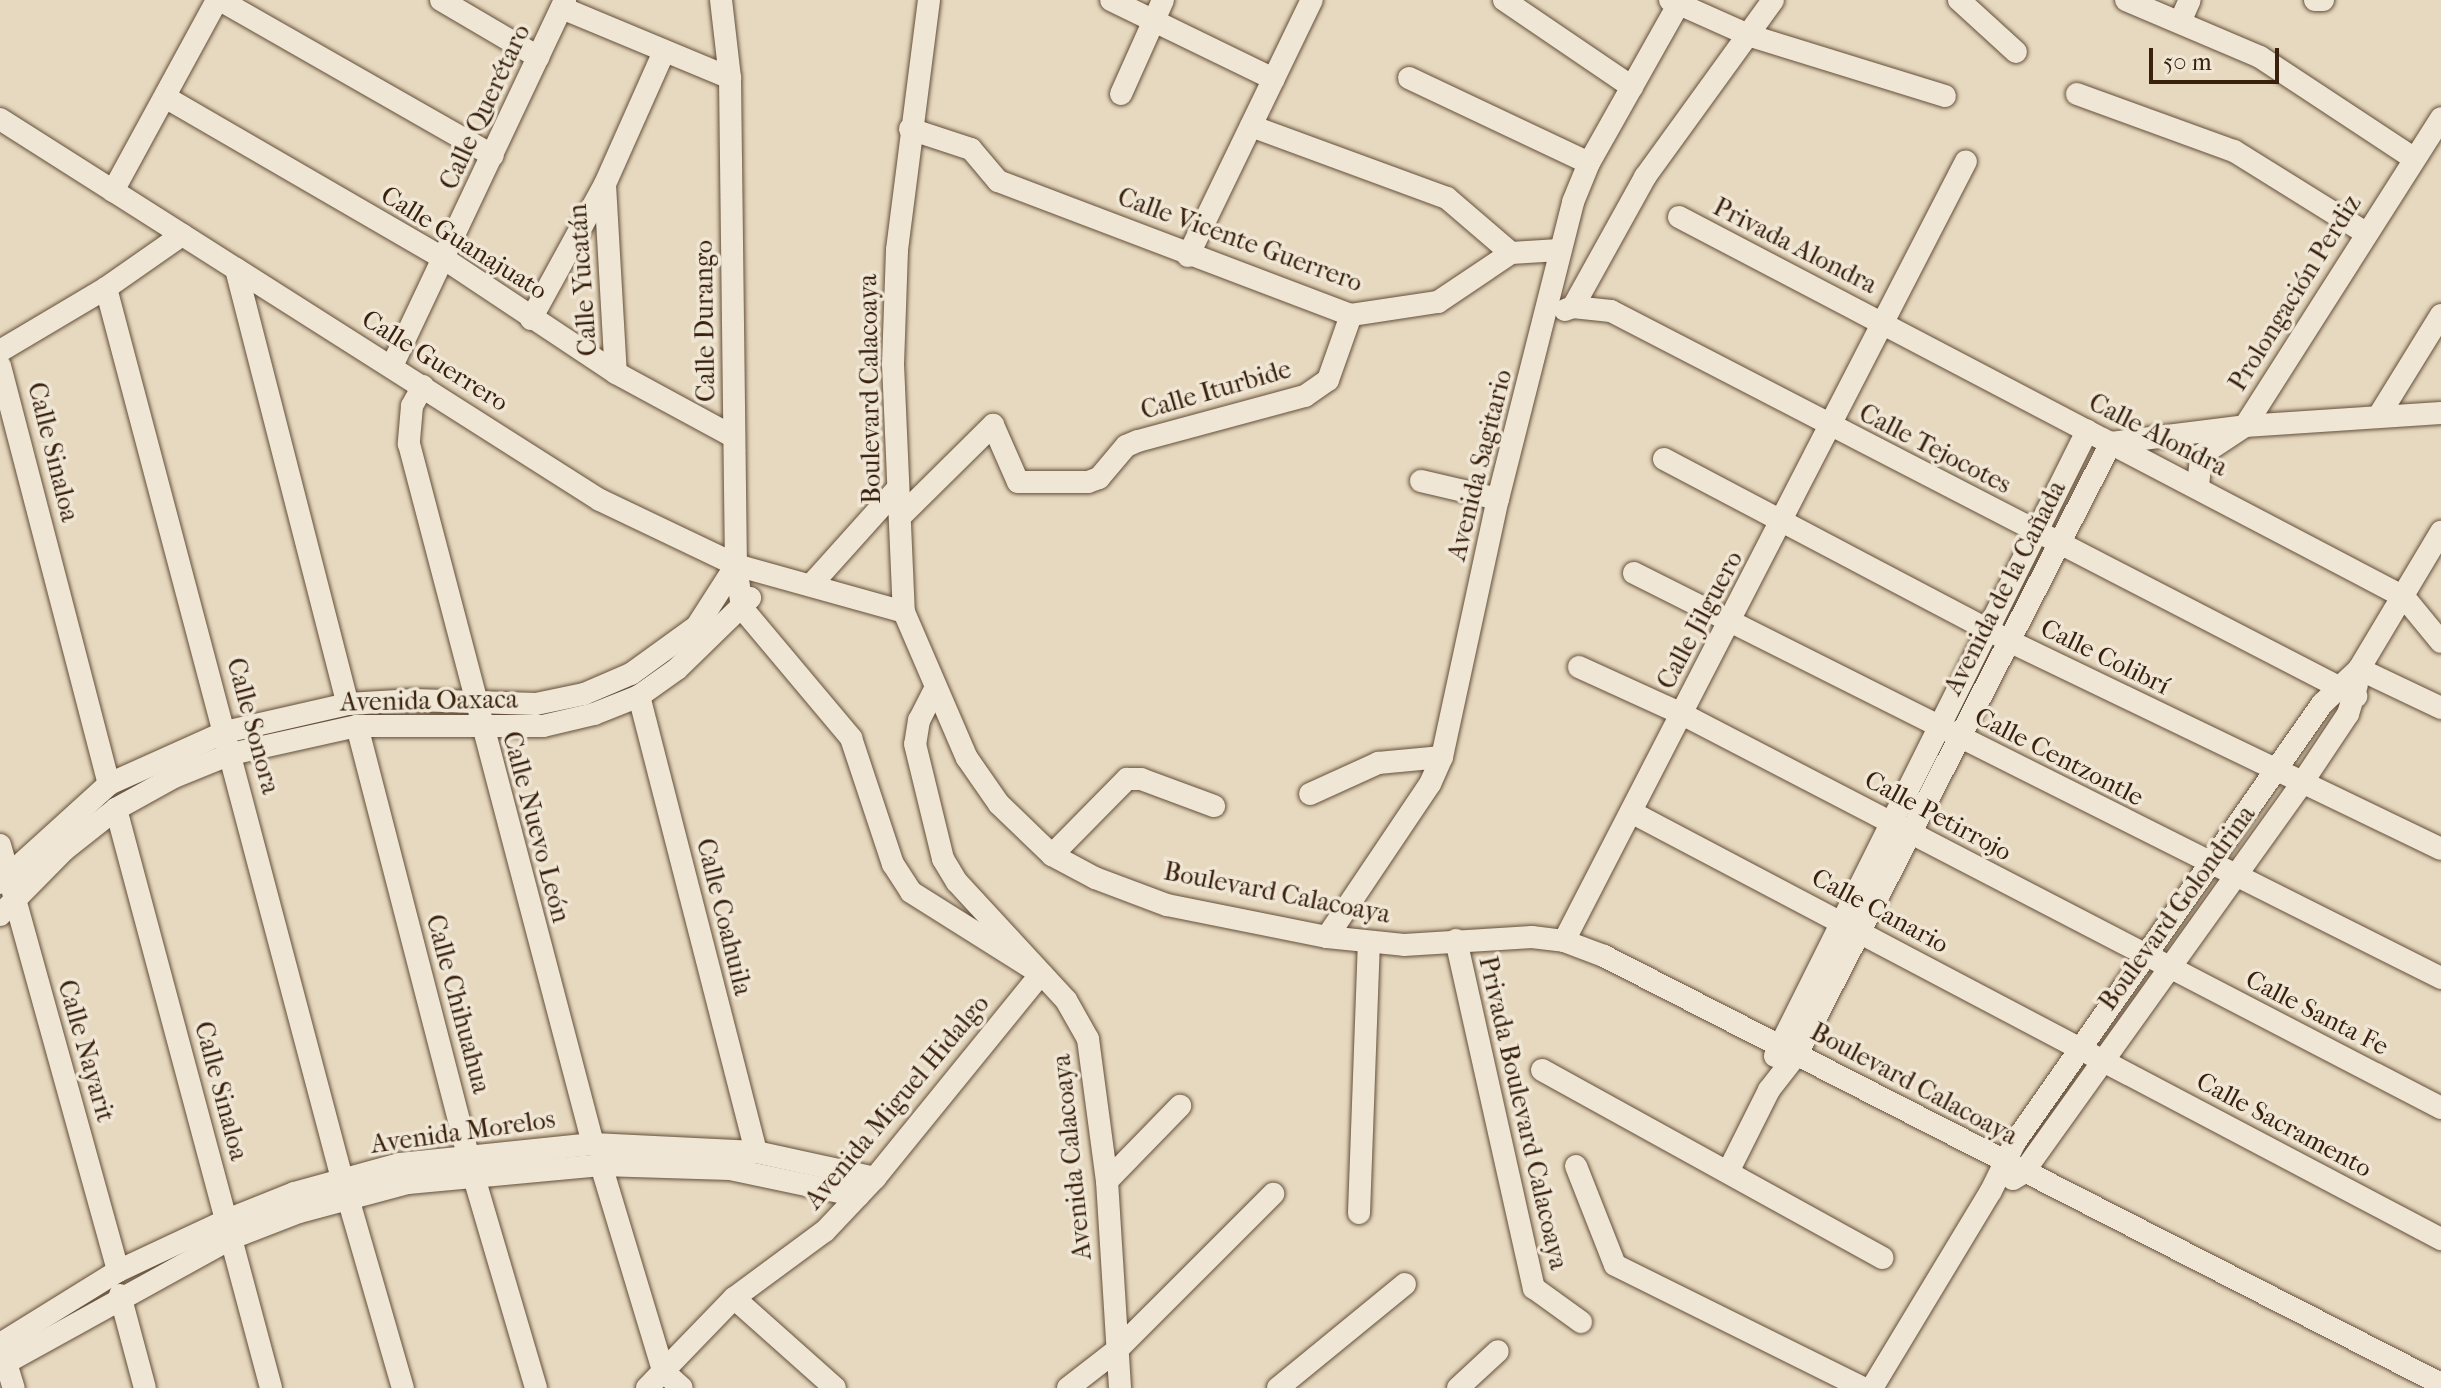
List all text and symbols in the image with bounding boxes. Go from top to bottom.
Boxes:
street label: Calle Querétaro [433,19,537,195]
scale bar [2153,32,2283,82]
text: 50 m [2163,48,2212,76]
street label: Calle Guanajuato [375,179,553,307]
street label: Calle Vicente Guerrero [1113,181,1367,299]
street label: Prolongación Perdiz [2222,189,2368,397]
street label: Privada Alondra [1708,191,1882,301]
street label: Calle Yucatán [562,203,604,357]
street label: Calle Durango [688,240,722,402]
street label: Boulevard Calacoaya [852,274,888,504]
street label: Calle Guerrero [356,304,514,418]
street label: Calle Iturbide [1137,354,1295,426]
street label: Avenida Sagitario [1441,366,1519,564]
street label: Calle Sinaloa [21,379,85,525]
street label: Calle Alondra [2084,387,2232,483]
street label: Calle Tejocotes [1854,397,2016,501]
street label: Avenida de la Cañada [1937,476,2073,700]
street label: Calle Jilguero [1650,545,1750,695]
street label: Calle Colibrí [2035,612,2175,702]
street label: Calle Sonora [220,655,286,797]
street label: Avenida Oaxaca [340,684,518,718]
street label: Calle Centzontle [1969,701,2149,813]
street label: Calle Nuevo León [495,728,577,926]
street label: Calle Petirrojo [1859,764,2017,868]
street label: Boulevard Golondrina [2092,799,2262,1017]
street label: Calle Coahuila [689,835,759,999]
street label: Boulevard Calacoaya [1161,856,1393,930]
street label: Calle Canario [1806,862,1954,960]
street label: Calle Chihuahua [419,911,497,1097]
street label: Privada Boulevard Calacoaya [1472,953,1574,1273]
street label: Calle Santa Fe [2240,964,2394,1062]
street label: Calle Nayarit [51,976,121,1126]
street label: Avenida Miguel Hidalgo [798,988,996,1216]
street label: Boulevard Calacoaya [1805,1016,2023,1152]
street label: Calle Sinaloa [187,1018,255,1164]
street label: Avenida Calacoaya [1046,1053,1098,1261]
street label: Calle Sacramento [2191,1066,2377,1184]
street label: Avenida Morelos [369,1104,557,1160]

